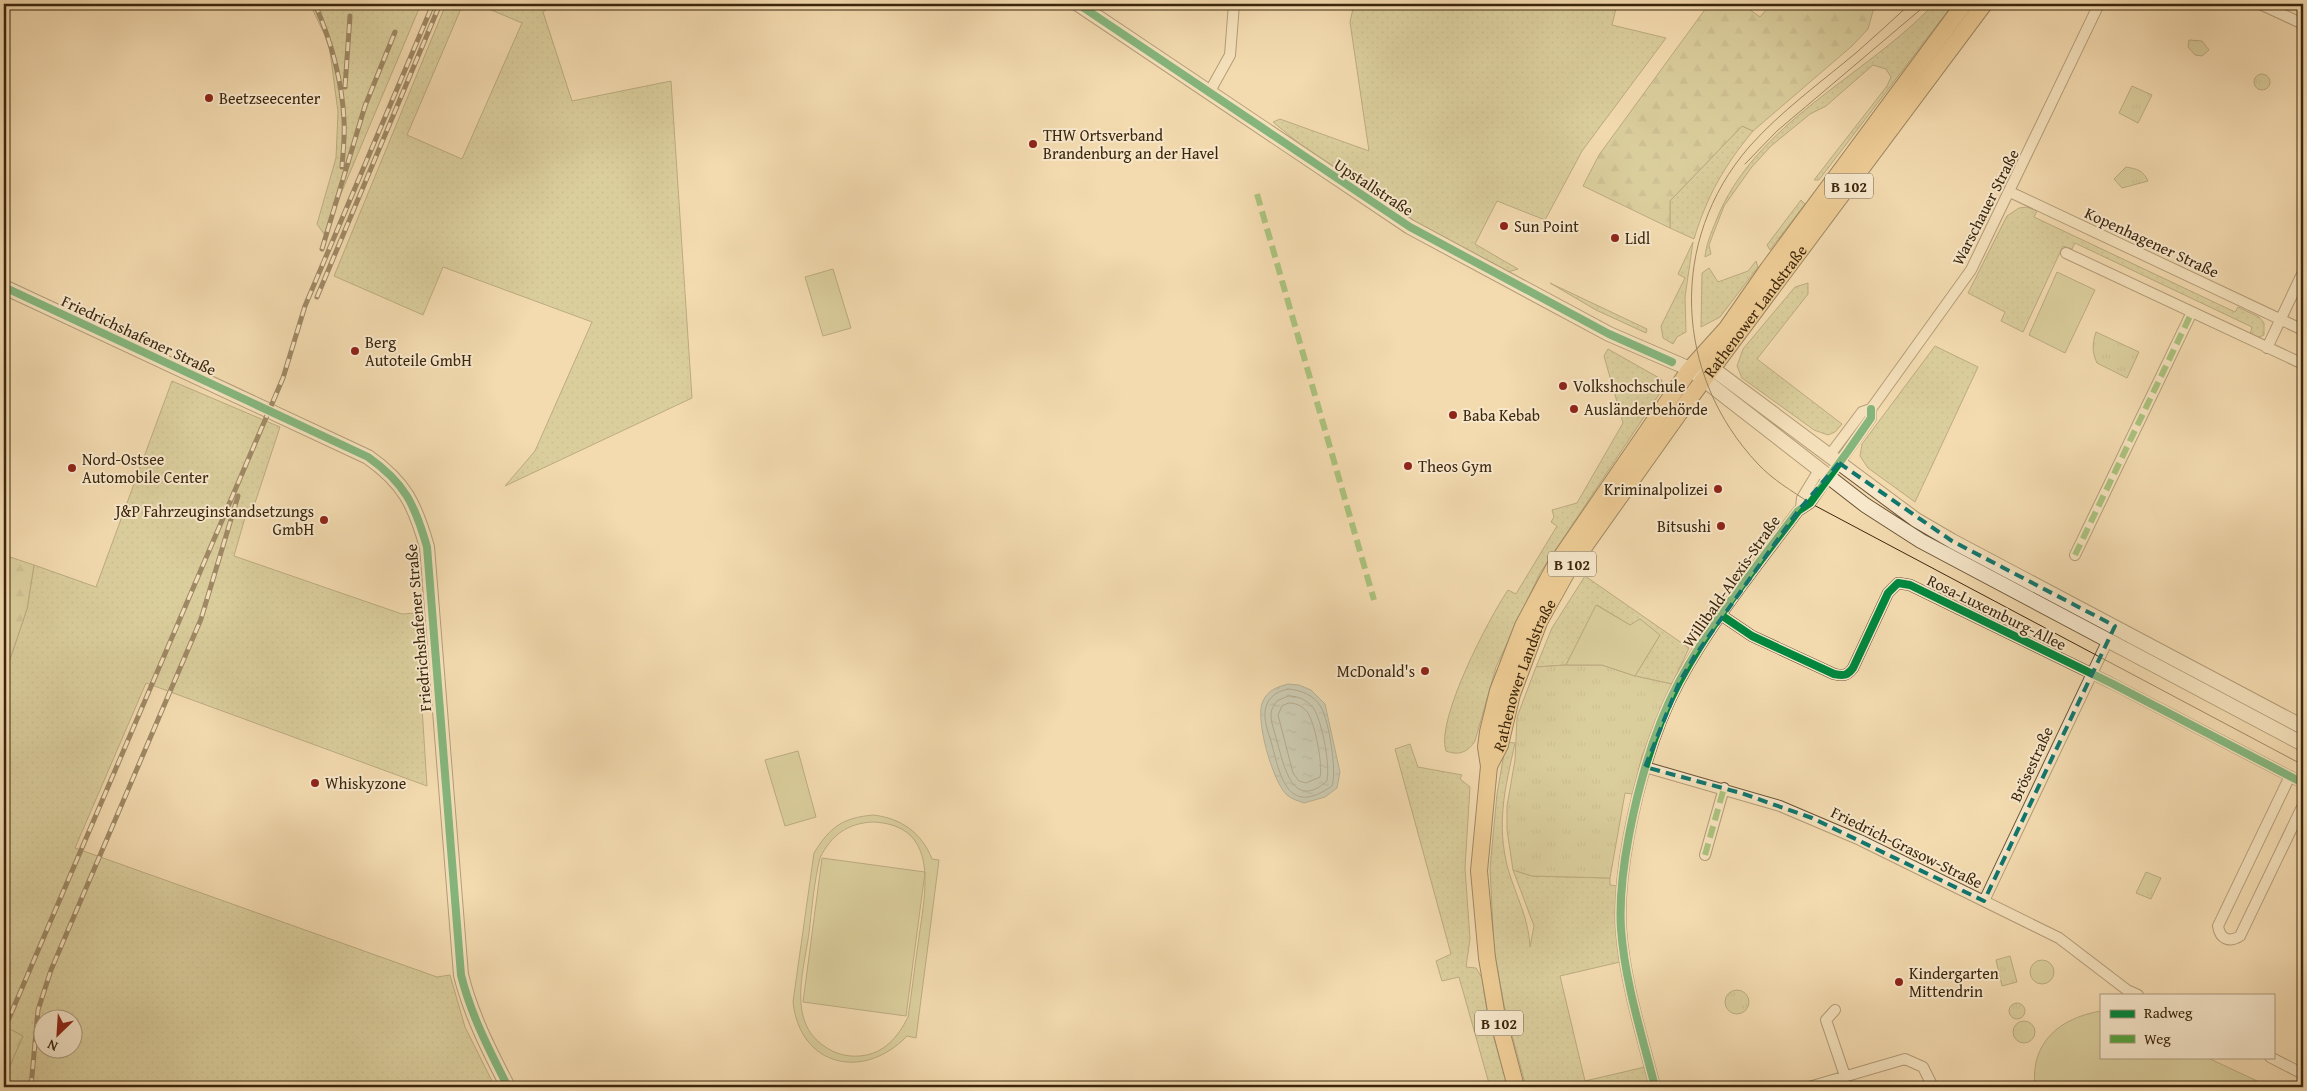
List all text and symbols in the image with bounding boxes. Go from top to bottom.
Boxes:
place label: Beetzseecenter [219,86,321,110]
marker: Beetzseecenter [203,92,215,104]
place label: THW Ortsverband Brandenburg an der Havel [1043,123,1219,165]
marker: THW Ortsverband Brandenburg an der Havel [1027,138,1039,150]
street label: Warschauer Straße [1945,145,2025,269]
street label: Upstallstraße [1329,152,1419,222]
road number: B 102 [1825,174,1873,198]
street label: Kopenhagener Straße [2081,200,2223,284]
place label: Sun Point [1514,214,1579,238]
marker: Sun Point [1498,220,1510,232]
place label: Lidl [1625,226,1651,250]
marker: Lidl [1609,232,1621,244]
street label: Rathenower Landstraße [1697,240,1812,382]
street label: Friedrichshafener Straße [58,289,220,381]
place label: Berg Autoteile GmbH [365,330,472,372]
marker: Berg Autoteile GmbH [349,345,361,357]
place label: Volkshochschule [1573,374,1686,398]
marker: Volkshochschule [1557,380,1569,392]
place label: Ausländerbehörde [1584,397,1708,421]
place label: Baba Kebab [1463,403,1540,427]
marker: Ausländerbehörde [1568,403,1580,415]
marker: Baba Kebab [1447,409,1459,421]
place label: Nord-Ostsee Automobile Center [82,447,209,489]
place label: Theos Gym [1418,454,1492,478]
marker: Theos Gym [1402,460,1414,472]
marker: Nord-Ostsee Automobile Center [66,462,78,474]
place label: Kriminalpolizei [1604,477,1709,501]
marker: Kriminalpolizei [1712,483,1724,495]
place label: J&P Fahrzeuginstandsetzungs GmbH [114,499,314,541]
street label: Willibald-Alexis-Straße [1676,510,1786,652]
marker: J&P Fahrzeuginstandsetzungs GmbH [318,514,330,526]
place label: Bitsushi [1657,514,1712,538]
marker: Bitsushi [1715,520,1727,532]
street label: Friedrichshafener Straße [399,543,437,713]
road number: B 102 [1548,552,1596,576]
street label: Rosa-Luxemburg-Allee [1923,568,2071,656]
street label: Rathenower Landstraße [1487,594,1562,756]
place label: McDonald's [1337,659,1415,683]
marker: McDonald's [1419,665,1431,677]
street label: Brösestraße [2003,722,2059,806]
place label: Whiskyzone [325,771,406,795]
marker: Whiskyzone [309,777,321,789]
street label: Friedrich-Grasow-Straße [1827,800,1987,894]
place label: Kindergarten Mittendrin [1909,961,1999,1003]
marker: Kindergarten Mittendrin [1893,976,1905,988]
legend [2100,994,2274,1058]
text: Radweg [2144,1002,2193,1023]
north arrow [32,1008,82,1058]
road number: B 102 [1475,1010,1523,1036]
text: Weg [2144,1028,2171,1049]
text: N [43,1034,61,1057]

